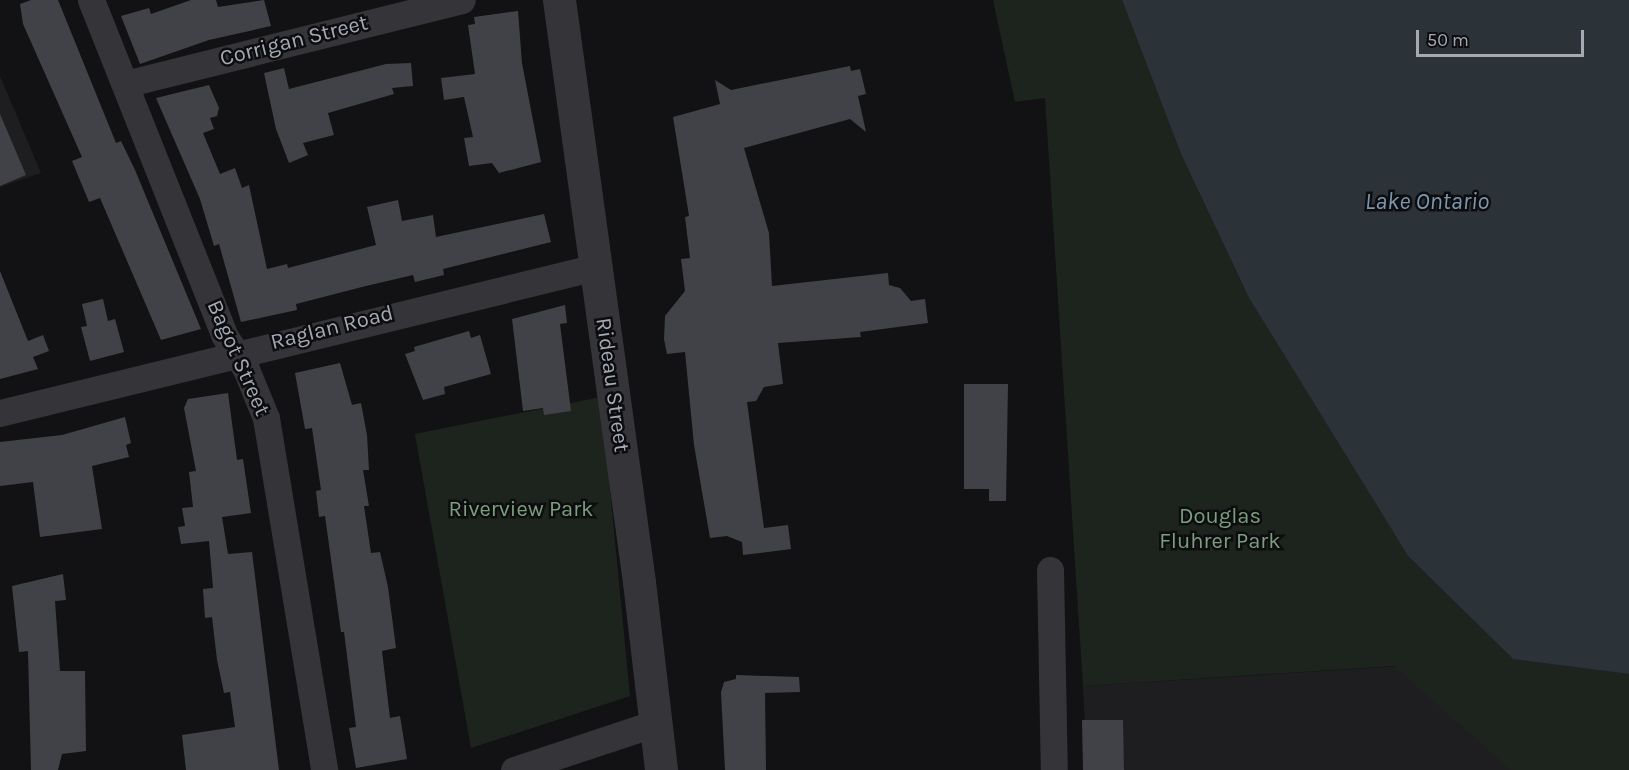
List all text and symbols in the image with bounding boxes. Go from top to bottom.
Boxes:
street label: Corrigan Street [217,10,371,72]
scale bar [1419,18,1587,56]
text: 50 m [1427,29,1469,51]
water label: Lake Ontario [1365,188,1489,216]
street label: Bagot Street [201,296,275,420]
street label: Raglan Road [268,300,396,356]
street label: Rideau Street [590,316,634,454]
park label: Riverview Park [448,497,594,523]
park label: Douglas Fluhrer Park [1159,503,1281,554]

